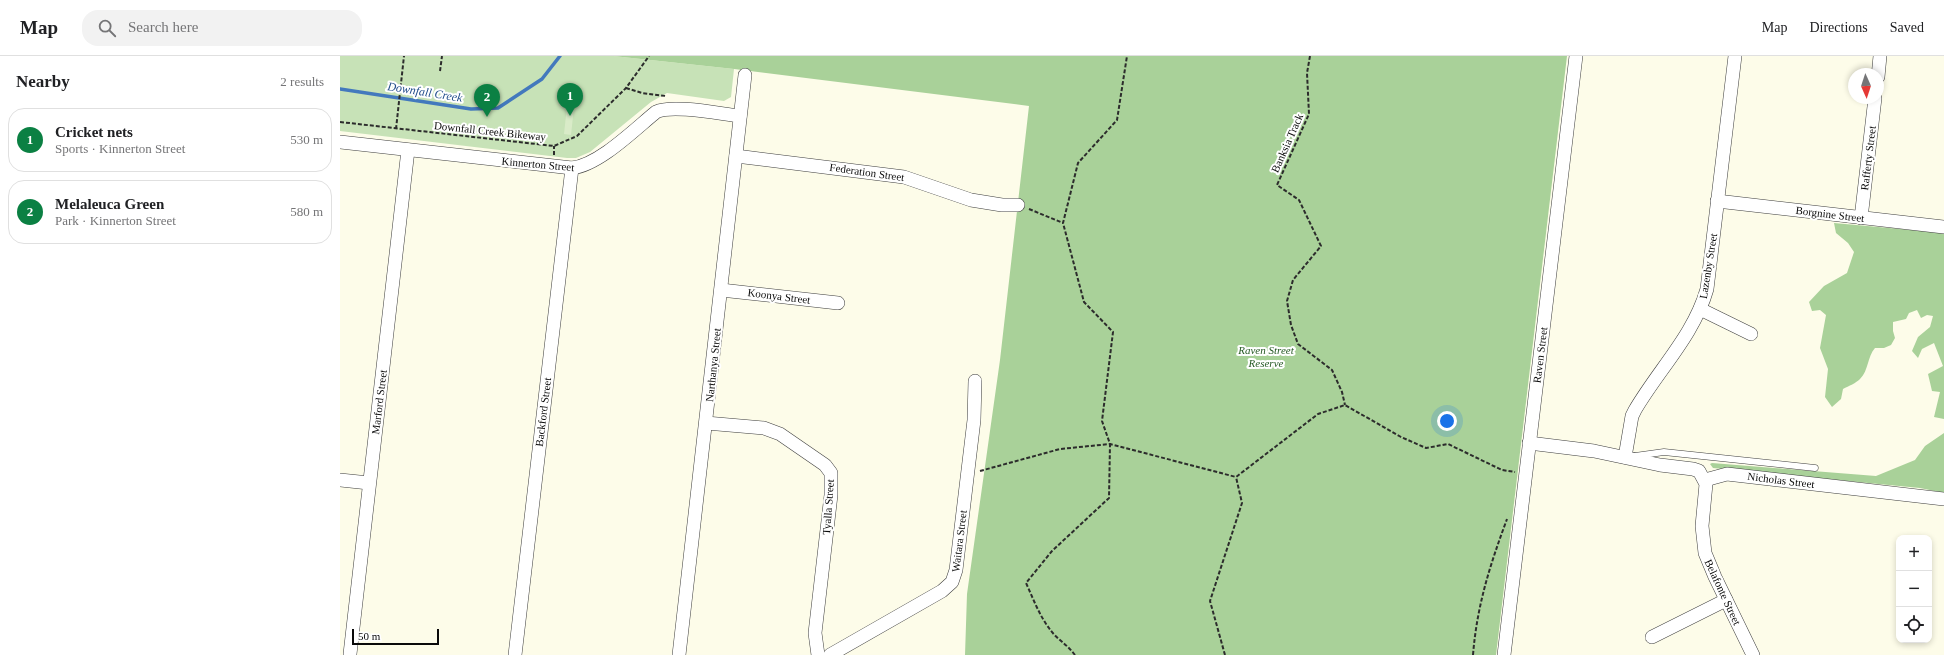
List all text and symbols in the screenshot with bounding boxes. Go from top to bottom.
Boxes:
search box [82,10,362,46]
text: Map [20,17,58,38]
icon: search [96,17,118,39]
text: Search here [128,19,198,35]
text: Map [1762,20,1787,35]
text: Directions [1809,20,1868,35]
text: Saved [1890,20,1924,35]
north arrow [1848,68,1884,104]
text: Nearby [16,72,70,91]
text: 2 results [280,74,324,89]
water label: Downfall Creek [385,79,464,105]
pin: 1 [557,83,583,116]
pin: 2 [474,84,500,117]
street label: Banksia Track [1269,111,1306,174]
street label: Downfall Creek Bikeway [433,119,547,143]
text: Cricket nets [55,124,133,140]
street label: Rafferty Street [1858,125,1878,191]
text: 1 [27,132,33,147]
text: 530 m [290,132,323,147]
text: Sports · Kinnerton Street [55,141,185,156]
street label: Kinnerton Street [501,155,575,173]
street label: Federation Street [829,161,905,183]
text: Melaleuca Green [55,196,164,212]
text: 2 [27,204,33,219]
text: 580 m [290,204,323,219]
street label: Borgnine Street [1795,204,1865,224]
text: Park · Kinnerton Street [55,213,176,228]
street label: Lazenby Street [1697,232,1719,300]
street label: Koonya Street [747,286,811,306]
street label: Raven Street [1531,326,1549,384]
street label: Narthanya Street [703,327,723,403]
park label: Raven Street Reserve [1237,344,1295,369]
street label: Marford Street [369,369,389,435]
street label: Backford Street [533,377,553,447]
your location [1437,411,1457,431]
street label: Nicholas Street [1747,470,1815,490]
street label: Tyalla Street [820,479,836,535]
street label: Waitara Street [949,509,969,573]
map controls [1896,535,1932,643]
button: + [1896,535,1932,571]
street label: Belafonte Street [1703,557,1743,627]
button: − [1896,571,1932,607]
button: locate [1896,607,1932,643]
scale bar [352,627,439,646]
text: 50 m [358,630,380,642]

